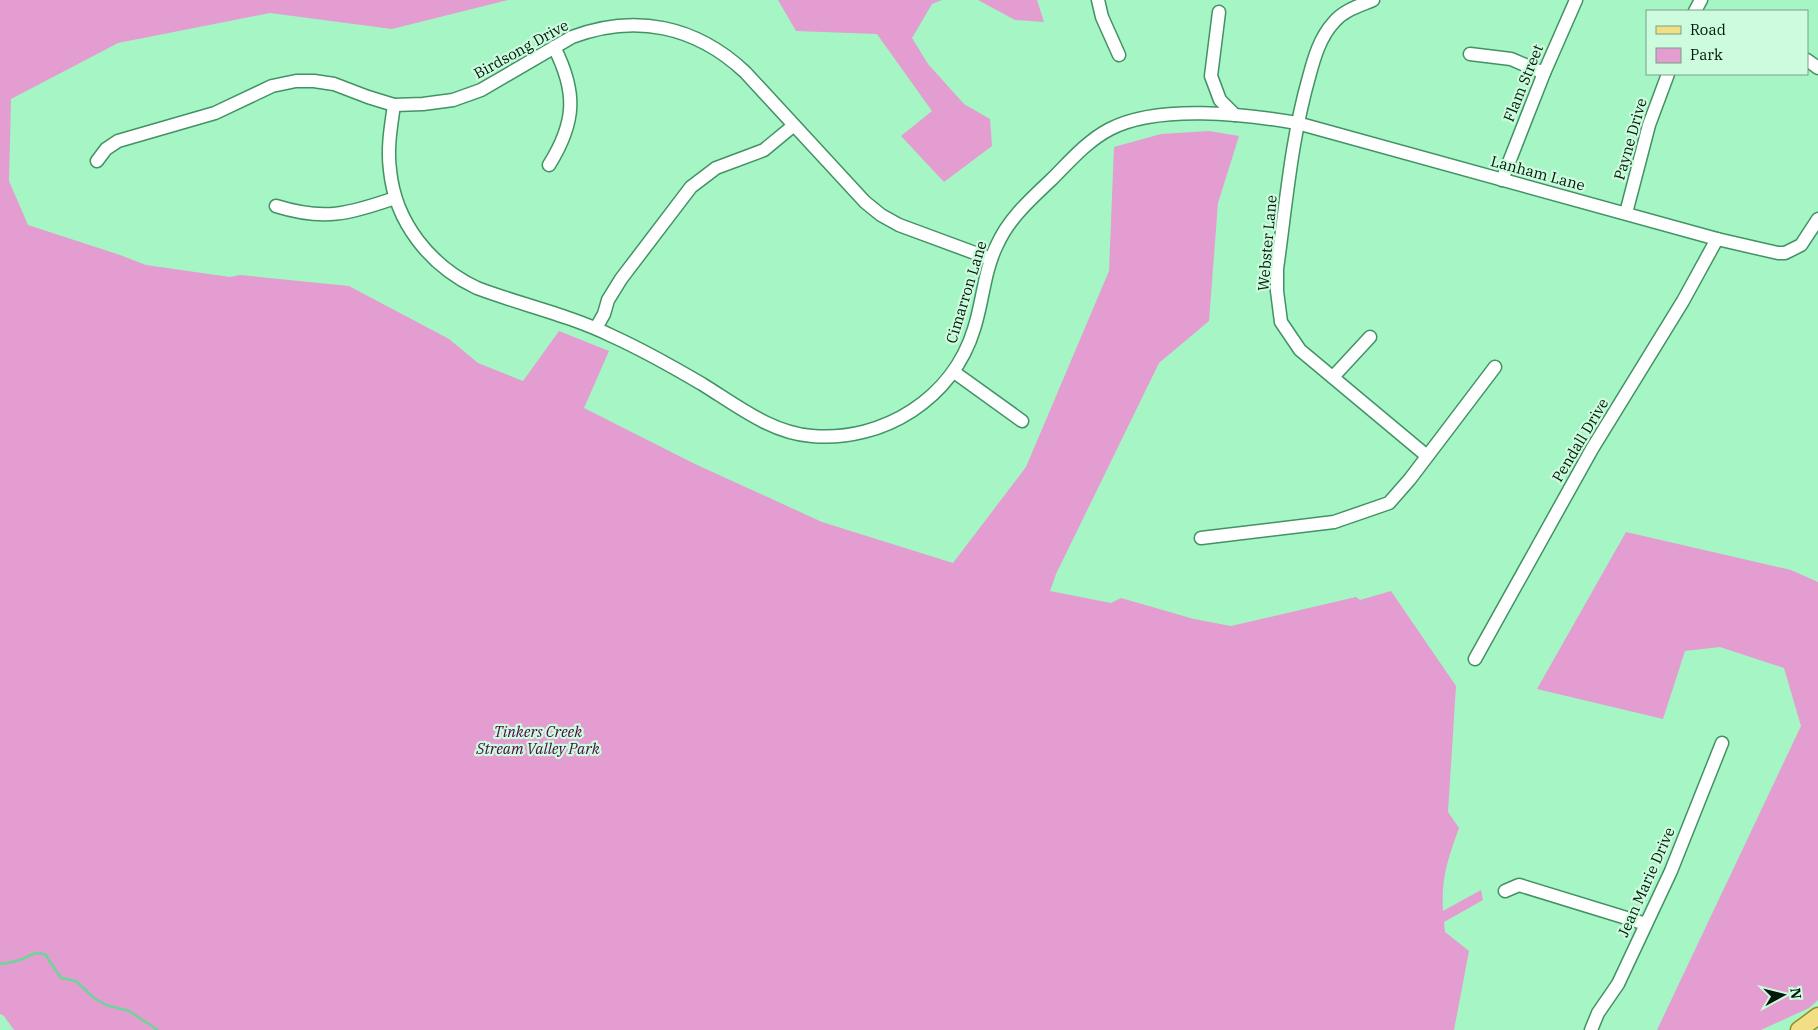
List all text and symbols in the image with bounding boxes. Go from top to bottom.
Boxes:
legend [1646,10,1808,75]
street label: Birdsong Drive [470,15,572,83]
text: Road [1690,20,1726,39]
street label: Flam Street [1499,41,1547,125]
text: Park [1690,45,1723,64]
street label: Payne Drive [1609,96,1651,182]
street label: Lanham Lane [1489,151,1587,195]
street label: Webster Lane [1253,194,1281,292]
street label: Cimarron Lane [941,238,991,346]
street label: Pendall Drive [1548,395,1612,485]
park label: Tinkers Creek Stream Valley Park [475,722,600,758]
street label: Jean Marie Drive [1613,824,1679,940]
north arrow [1758,970,1808,1020]
text: N [1786,987,1806,1000]

